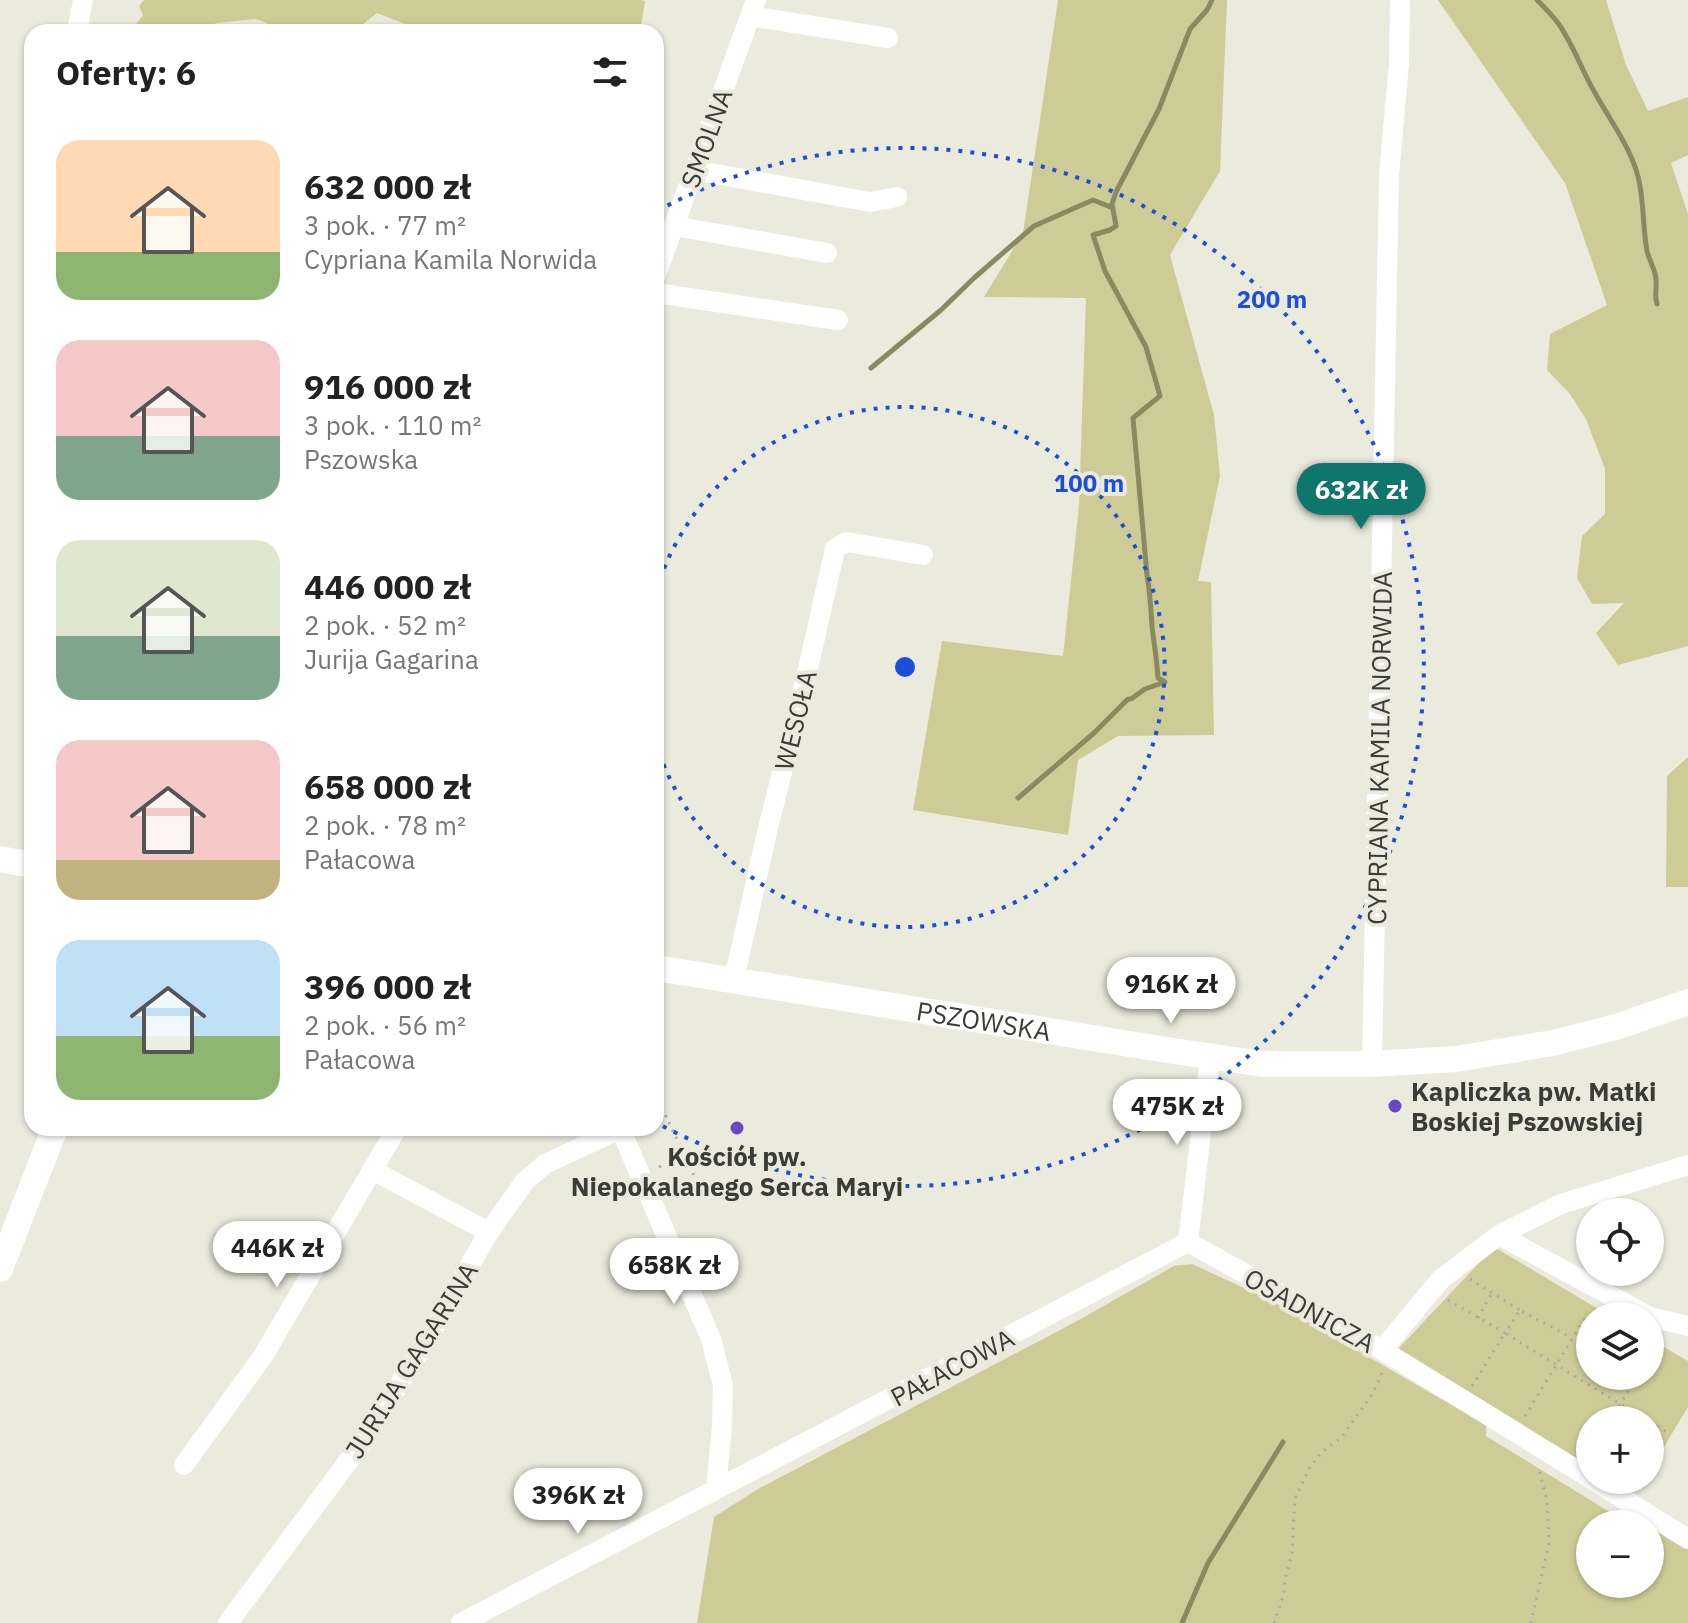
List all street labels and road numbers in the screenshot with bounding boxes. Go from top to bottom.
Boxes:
street label: SMOLNA [672,84,740,192]
street label: CYPRIANA KAMILA NORWIDA [1359,571,1399,925]
street label: WESOŁA [766,666,824,774]
street label: PSZOWSKA [914,993,1054,1048]
street label: JURIJA GAGARINA [337,1255,485,1464]
street label: OSADNICZA [1239,1260,1382,1360]
street label: PAŁACOWA [884,1320,1020,1414]

